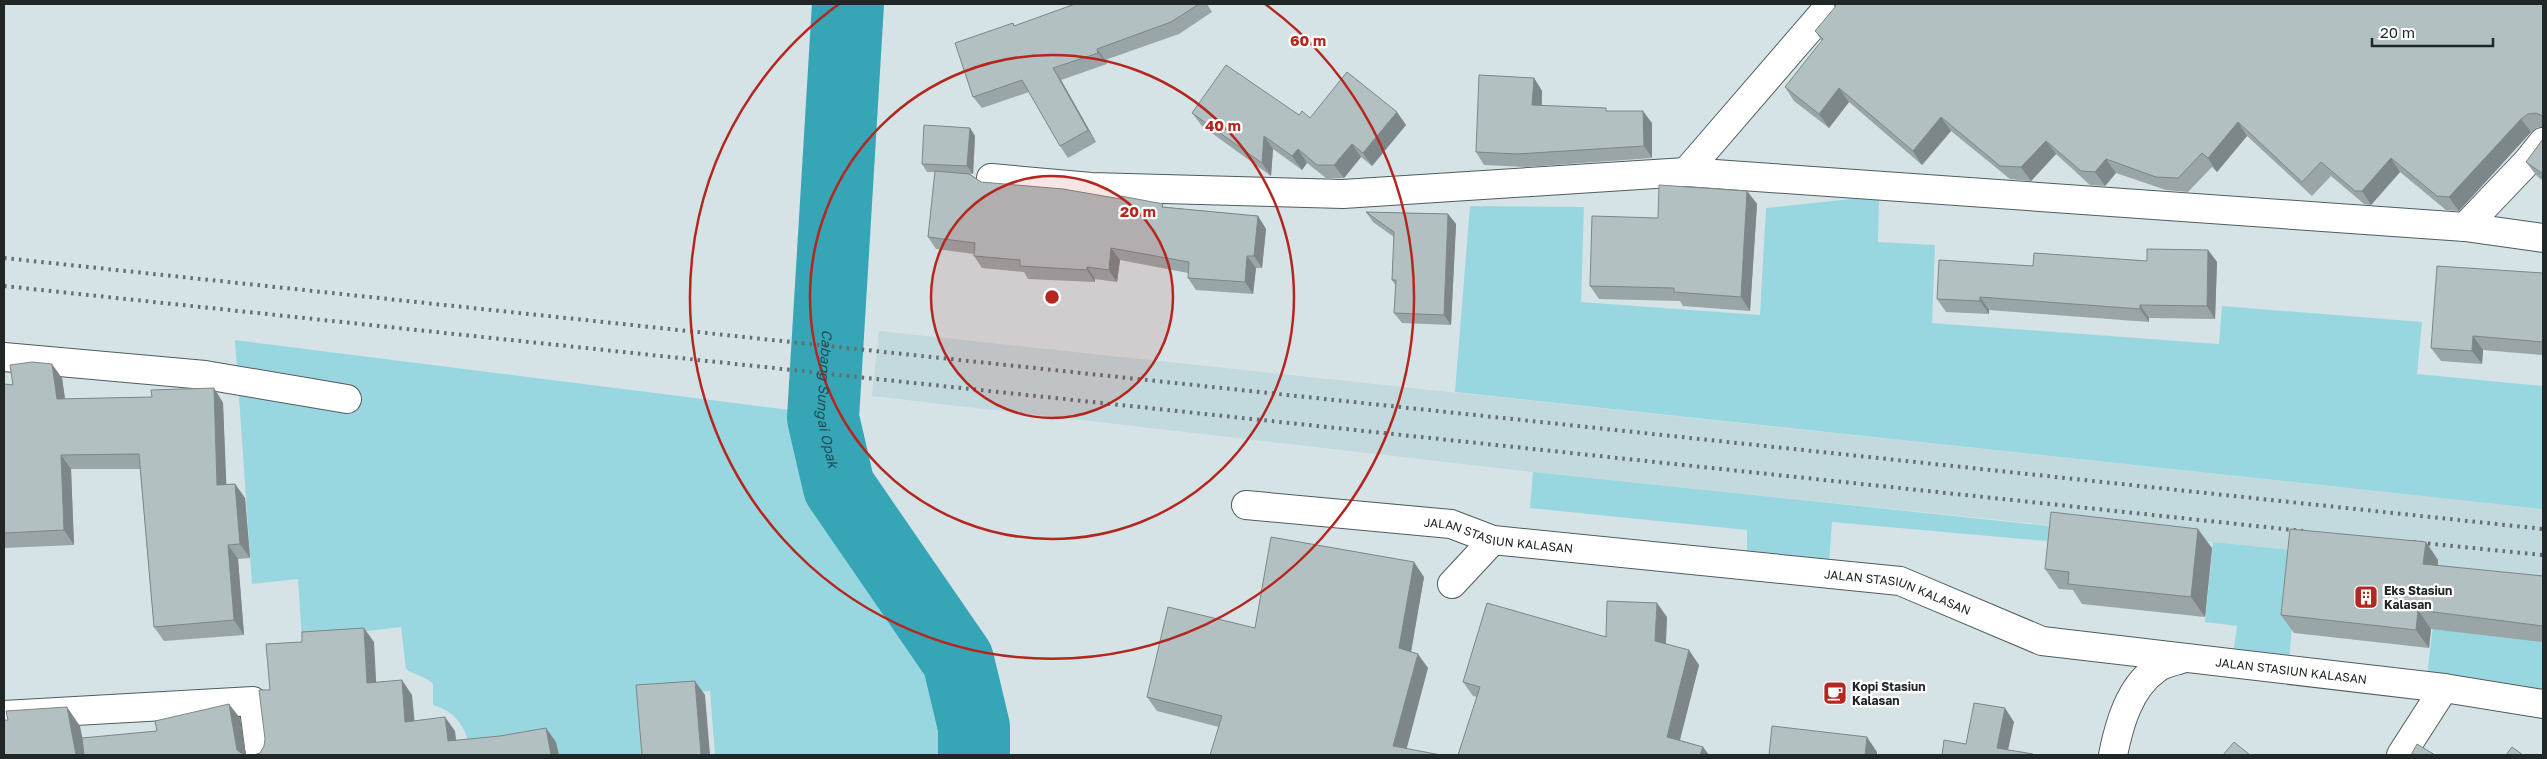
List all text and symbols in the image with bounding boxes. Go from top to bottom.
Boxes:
scale bar [2372,15,2493,47]
text: 20 m [2380,23,2415,41]
text: 60 m [1290,31,1326,49]
text: 40 m [1205,116,1241,134]
text: 20 m [1120,202,1156,220]
centre of rings [1043,288,1061,306]
water label: Cabang Sungai Opak [814,329,843,472]
street label: JALAN STASIUN KALASAN [1423,514,1574,556]
street label: JALAN STASIUN KALASAN [1823,566,1973,618]
place label: Eks Stasiun Kalasan [2384,583,2452,612]
building icon: Eks Stasiun Kalasan [2353,584,2379,610]
street label: JALAN STASIUN KALASAN [2215,654,2368,686]
place label: Kopi Stasiun Kalasan [1852,679,1925,708]
cafe icon: Kopi Stasiun Kalasan [1822,680,1848,706]

